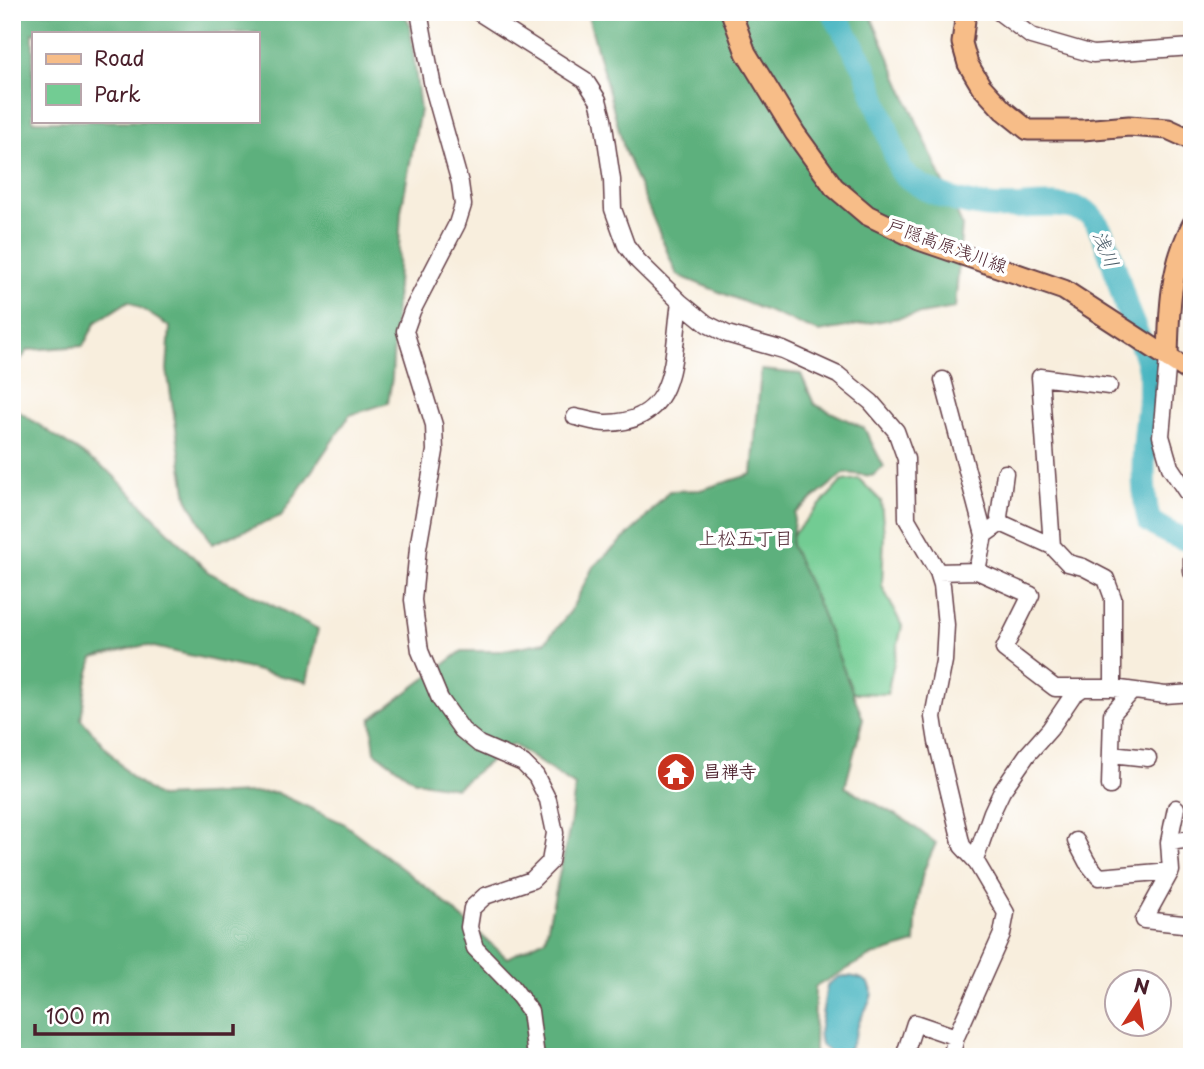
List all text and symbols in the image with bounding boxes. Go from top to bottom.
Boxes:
legend [32,32,259,122]
text: Road [94,41,145,73]
text: Park [94,77,141,109]
street label: 戸隠高原浅川線 [884,210,1011,279]
water label: 浅川 [1087,226,1127,272]
district label: 上松五丁目 [698,523,794,551]
temple icon: 昌禅寺 [655,751,697,793]
place label: 昌禅寺 [703,757,757,784]
north arrow [1102,968,1172,1038]
text: N [1131,970,1152,1001]
scale bar [35,992,233,1036]
text: 100 m [46,999,110,1031]

